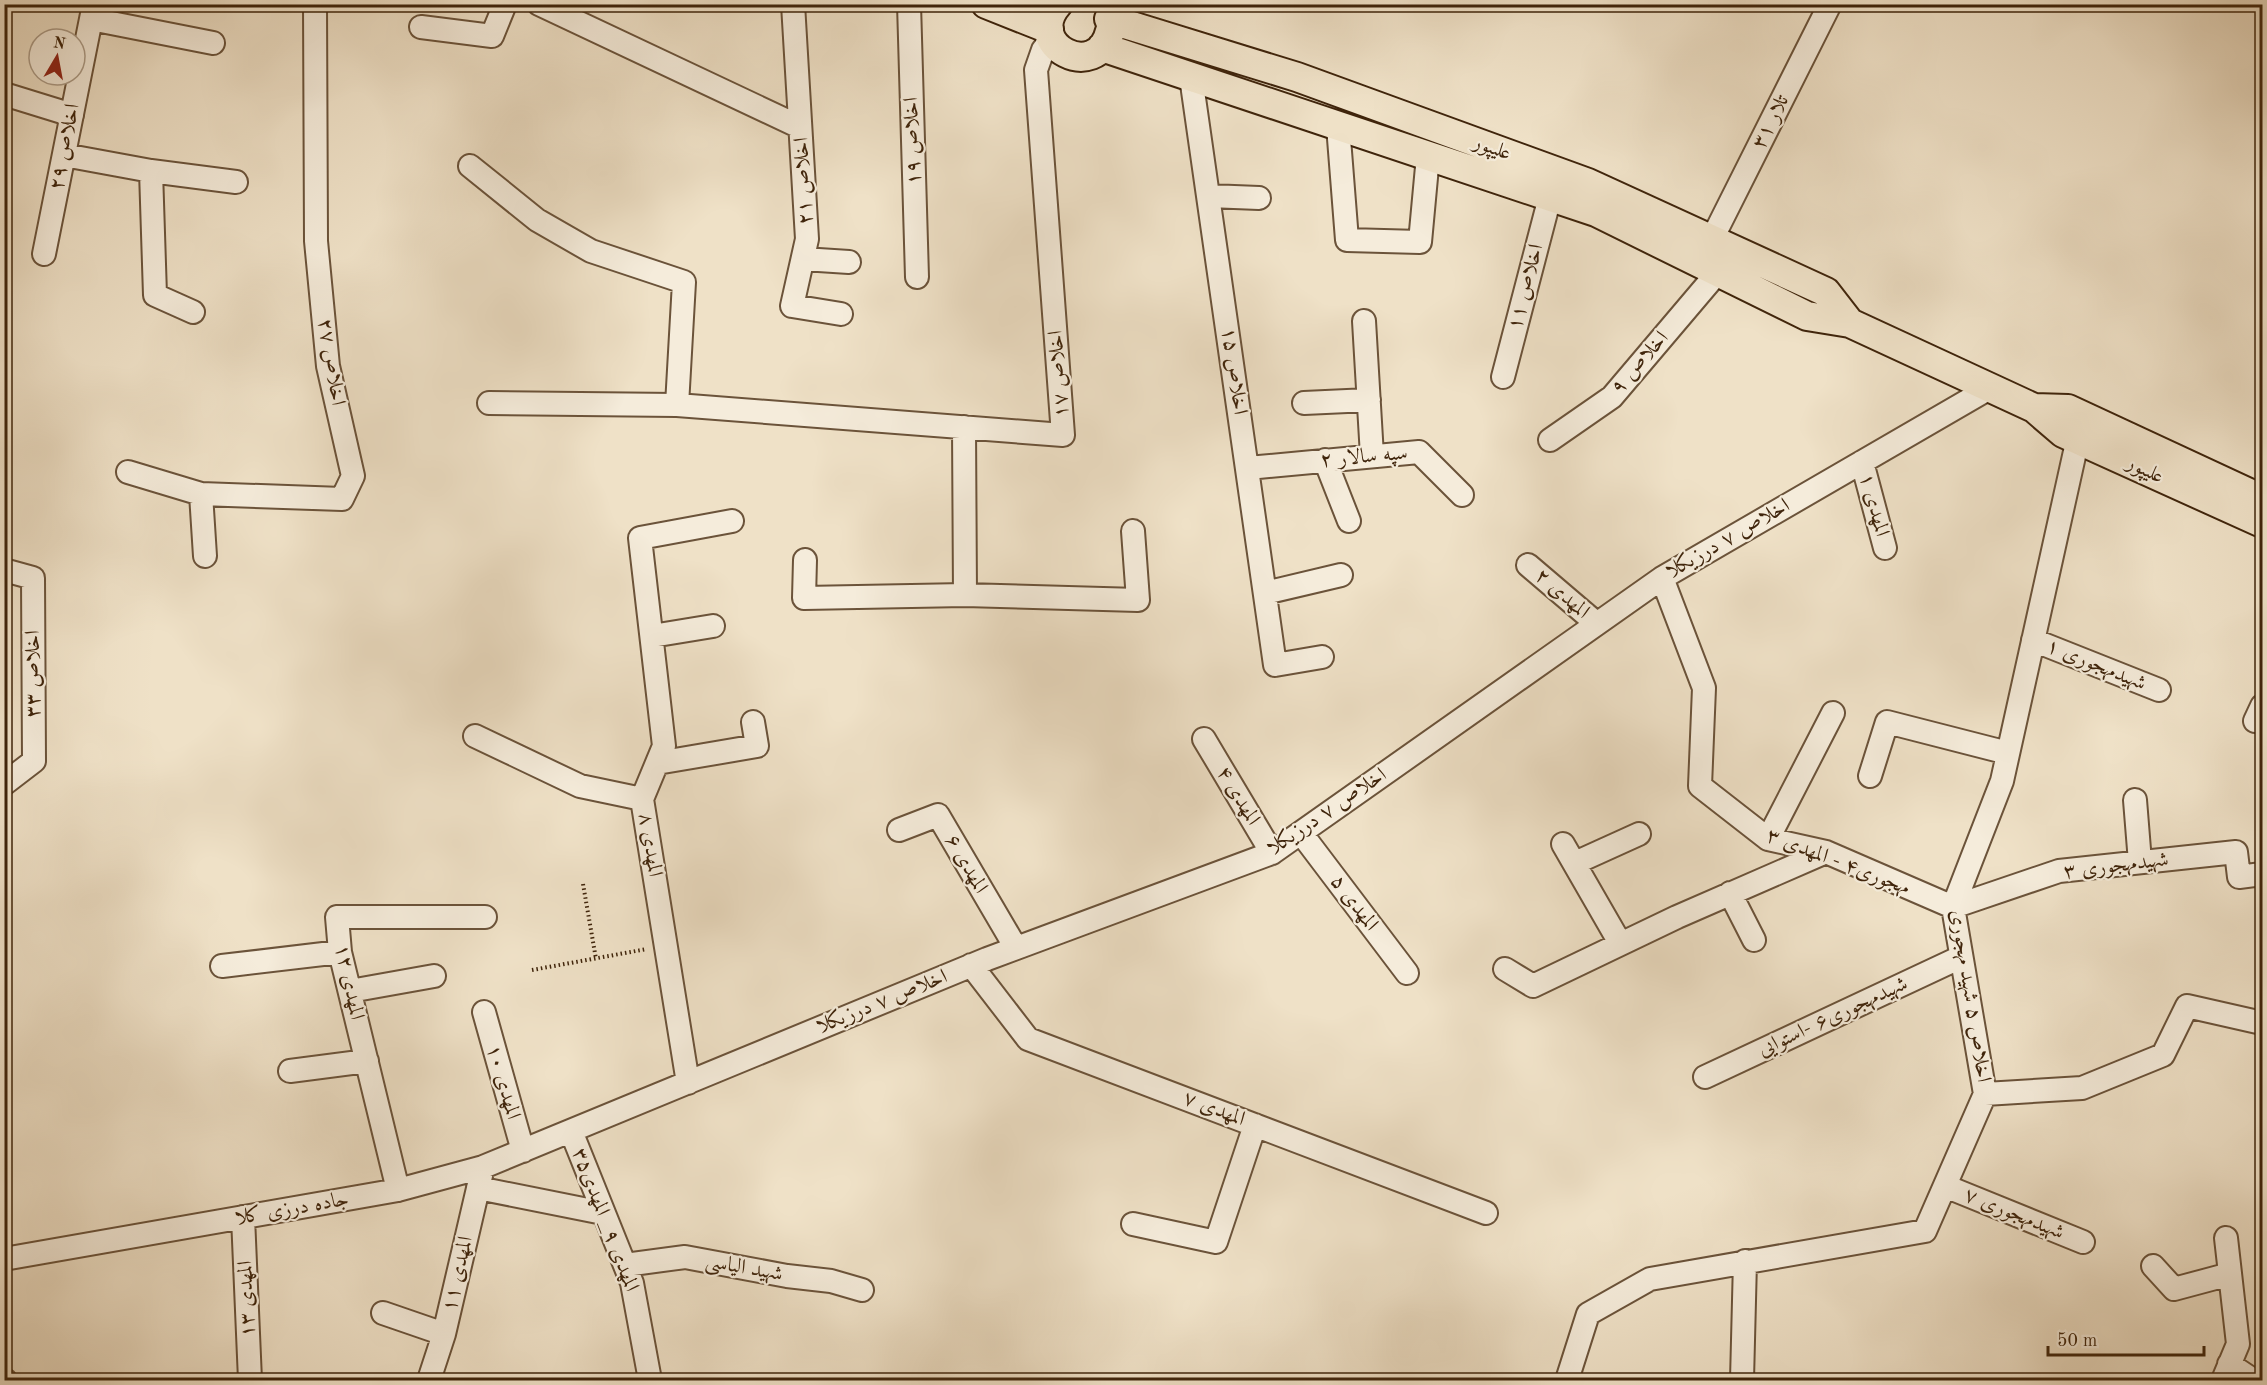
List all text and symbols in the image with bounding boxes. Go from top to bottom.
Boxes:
north arrow [27,27,87,87]
text: N [52,35,67,53]
street label: تلار ۳۱ [1749,91,1794,152]
street label: اخلاص ۱۹ [901,97,925,185]
street label: اخلاص ۲۹ [46,102,84,192]
street label: علیپور [1468,131,1514,166]
street label: اخلاص ۲۱ [791,137,817,225]
street label: اخلاص ۱۱ [1505,242,1547,332]
street label: اخلاص ۲۷ [314,317,348,407]
street label: اخلاص ۱۵ [1217,326,1251,416]
street label: اخلاص ۹ [1607,328,1673,398]
street label: اخلاص ۱۷ [1045,330,1073,418]
street label: سپه سالار ۲ [1319,443,1409,473]
street label: علیپور [2121,451,2167,490]
street label: المهدی ۱ [1856,471,1892,539]
street label: اخلاص ۷ درزیکلا [1662,493,1794,584]
street label: المهدی ۲ [1531,565,1593,623]
street label: اخلاص ۳۳ [23,630,44,718]
street label: شهیدمهجوری ۱ [2042,635,2149,696]
street label: المهدی ۴ [1212,763,1264,829]
street label: اخلاص ۷ درزیکلا [1262,763,1391,860]
street label: المهدی ۸ [635,812,665,878]
street label: مهجوری۴ - المهدی ۳ [1763,825,1913,901]
street label: المهدی ۶ [941,831,991,897]
street label: شهیدمهجوری ۳ [2062,849,2170,885]
street label: المهدی ۵ [1326,871,1382,935]
street label: اخلاص ۵ شهید مهجوری [1944,908,1994,1084]
street label: المهدی ۱۲ [331,942,367,1022]
street label: اخلاص ۷ درزیکلا [813,964,951,1039]
street label: شهیدمهجوری۶ -استوایی [1755,973,1912,1063]
street label: المهدی ۱۰ [482,1042,524,1122]
street label: المهدی ۷ [1180,1088,1248,1130]
street label: المهدی ۹_ المهدی۳۵ [568,1145,642,1295]
street label: شهیدمهجوری ۷ [1960,1184,2067,1245]
street label: جاده درزی کلا [233,1188,350,1229]
street label: المهدی ۱۱ [439,1234,477,1314]
street label: شهید الیاسی [703,1251,784,1288]
street label: المهدی ۱۳ [235,1260,259,1338]
scale bar [2048,1319,2204,1357]
text: 50 m [2057,1332,2097,1350]

